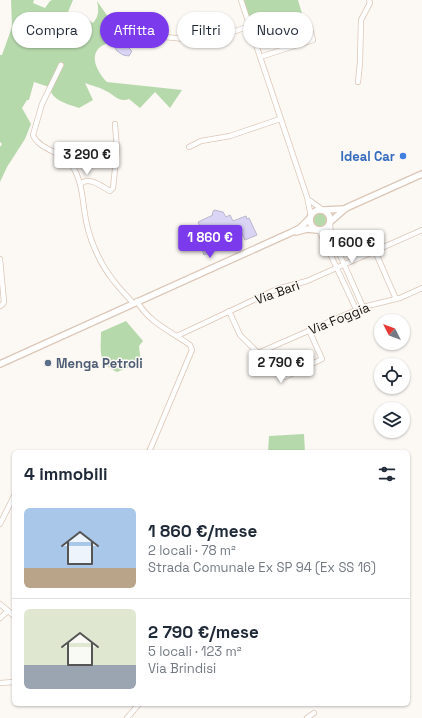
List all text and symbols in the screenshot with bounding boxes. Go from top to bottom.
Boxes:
chip: Compra [12,12,92,48]
chip: Affitta [100,12,169,48]
chip: Filtri [177,12,235,48]
chip: Nuovo [243,12,313,48]
pin: 3 290 € [50,142,124,176]
text: 3 290 € [63,146,111,163]
place label: Ideal Car [340,148,395,165]
marker: Ideal Car [398,151,408,161]
pin: 1 860 € [173,225,247,259]
text: 1 860 € [187,229,233,246]
pin: 1 600 € [315,230,389,264]
text: 1 600 € [329,234,375,251]
street label: Via Bari [253,277,302,308]
street label: Via Foggia [306,298,373,338]
north arrow [374,314,410,350]
map controls [374,314,410,438]
pin: 2 790 € [244,350,318,384]
text: 2 790 € [258,354,304,371]
place label: Menga Petroli [56,355,143,372]
marker: Menga Petroli [43,358,53,368]
button: locate [374,358,410,394]
button: layers [374,402,410,438]
text: 4 immobili [24,463,108,485]
icon: filters [376,463,398,485]
text: 1 860 €/mese [148,520,257,542]
icon: home [56,524,104,572]
text: 2 locali · 78 m² [148,542,236,559]
text: Strada Comunale Ex SP 94 (Ex SS 16) [148,559,376,576]
text: 2 790 €/mese [148,621,259,643]
icon: home [56,625,104,673]
text: 5 locali · 123 m² [148,643,241,660]
text: Via Brindisi [148,660,216,677]

